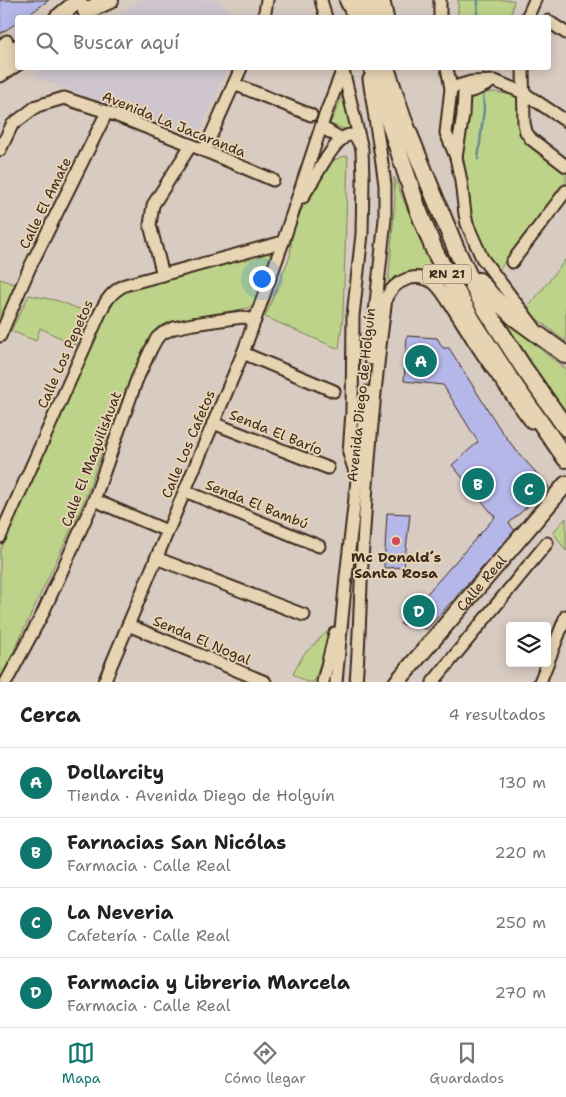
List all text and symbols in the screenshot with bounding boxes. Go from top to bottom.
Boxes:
search box [15,15,551,70]
icon: search [33,29,61,57]
text: Buscar aquí [73,30,179,55]
street label: Avenida La Jacaranda [100,87,249,161]
street label: Calle El Amate [15,154,75,252]
road number: RN 21 [423,264,471,284]
your location [249,266,275,292]
street label: Calle Los Pepetos [33,297,97,411]
street label: Avenida Diego de Holguín [343,307,379,483]
pin: A [405,342,437,380]
street label: Calle Los Cafetos [157,387,219,501]
street label: Calle El Maquilishuat [57,389,125,529]
street label: Senda El Barío [227,405,325,459]
pin: B [462,465,494,503]
pin: C [513,470,545,508]
street label: Senda El Bambú [203,475,311,533]
marker: Mc Donald´s Santa Rosa [390,535,402,547]
place label: Mc Donald´s Santa Rosa [351,548,441,582]
street label: Calle Real [452,551,511,615]
pin: D [403,592,435,630]
street label: Senda El Nogal [150,611,254,669]
map controls [506,622,551,667]
button: layers [506,622,551,667]
text: Cerca [20,701,81,729]
text: 4 resultados [448,704,546,725]
text: Dollarcity [67,760,164,785]
text: A [30,772,42,793]
text: 130 m [499,772,546,793]
text: Tienda · Avenida Diego de Holguín [67,785,335,806]
text: Farnacias San Nicólas [67,830,286,855]
text: B [31,842,41,863]
text: 220 m [494,842,546,863]
text: Farmacia · Calle Real [67,855,231,876]
text: La Neveria [67,900,173,925]
text: C [31,912,41,933]
text: 250 m [495,912,546,933]
text: Cafetería · Calle Real [67,925,230,946]
text: Farmacia y Libreria Marcela [67,970,350,995]
text: D [30,982,42,1003]
text: 270 m [495,982,546,1003]
text: Farmacia · Calle Real [67,995,231,1016]
tab: Mapa [62,1039,101,1087]
tab: Cómo llegar [224,1039,306,1087]
tab: Guardados [430,1039,504,1087]

